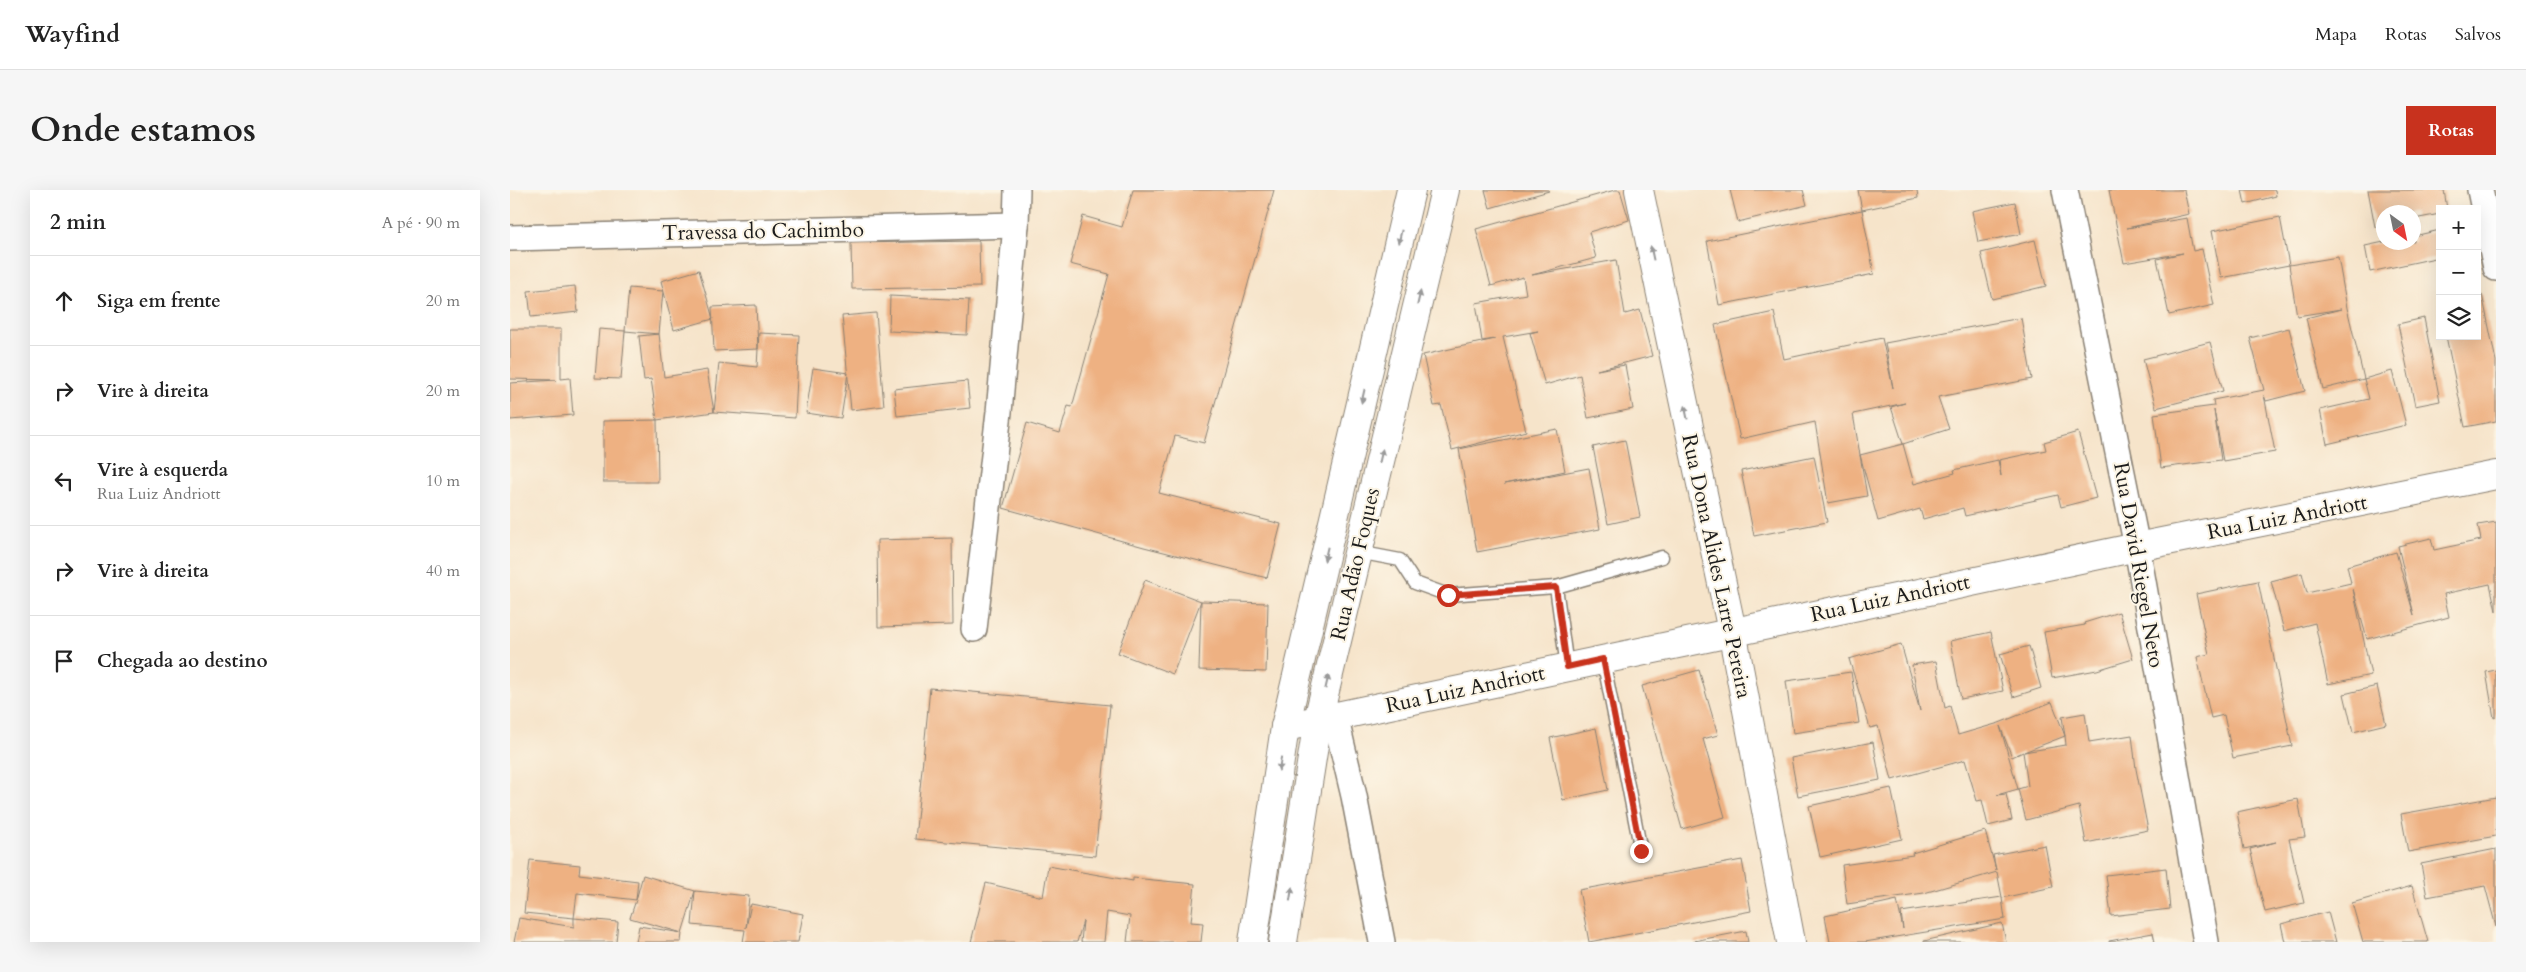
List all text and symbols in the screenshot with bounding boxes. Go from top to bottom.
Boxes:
text: Wayfind [25,18,120,51]
text: Mapa [2315,22,2357,47]
text: Rotas [2385,22,2427,47]
text: Salvos [2455,22,2501,47]
text: Onde estamos [30,106,256,154]
button: Rotas [2406,106,2496,155]
north arrow [2376,205,2421,250]
map controls [2436,205,2481,340]
button: + [2436,205,2481,250]
text: 2 min [50,208,106,237]
text: A pé · 90 m [382,212,460,234]
street label: Travessa do Cachimbo [662,215,864,248]
one-way arrow [1396,230,1404,245]
one-way arrow [1648,245,1656,261]
button: − [2436,250,2481,295]
icon: ahead [50,287,78,315]
text: Siga em frente [97,288,221,314]
text: 20 m [426,290,460,312]
one-way arrow [1415,290,1423,305]
button: layers [2436,295,2481,340]
icon: right [50,377,78,405]
text: Vire à direita [97,378,209,404]
text: 20 m [426,380,460,402]
one-way arrow [1359,388,1367,403]
one-way arrow [1681,404,1689,420]
street label: Rua Dona Alides Larre Pereira [1674,431,1759,701]
one-way arrow [1377,448,1385,463]
text: Vire à esquerda [97,457,228,483]
street label: Rua David Riegel Neto [2106,460,2171,670]
icon: left [50,467,78,495]
text: 10 m [426,470,460,492]
text: Rua Luiz Andriott [97,483,221,505]
street label: Rua Adão Foques [1324,485,1387,643]
street label: Rua Luiz Andriott [2205,488,2370,547]
one-way arrow [1322,546,1330,561]
icon: right [50,557,78,585]
text: Vire à direita [97,558,209,584]
text: 40 m [426,560,460,582]
street label: Rua Luiz Andriott [1808,567,1973,630]
route start [1437,584,1460,607]
icon: arrive [50,647,78,675]
text: Chegada ao destino [97,648,268,674]
street label: Rua Luiz Andriott [1383,658,1548,721]
one-way arrow [1323,675,1331,690]
one-way arrow [1275,756,1283,772]
route end [1630,840,1653,863]
one-way arrow [1287,885,1295,901]

